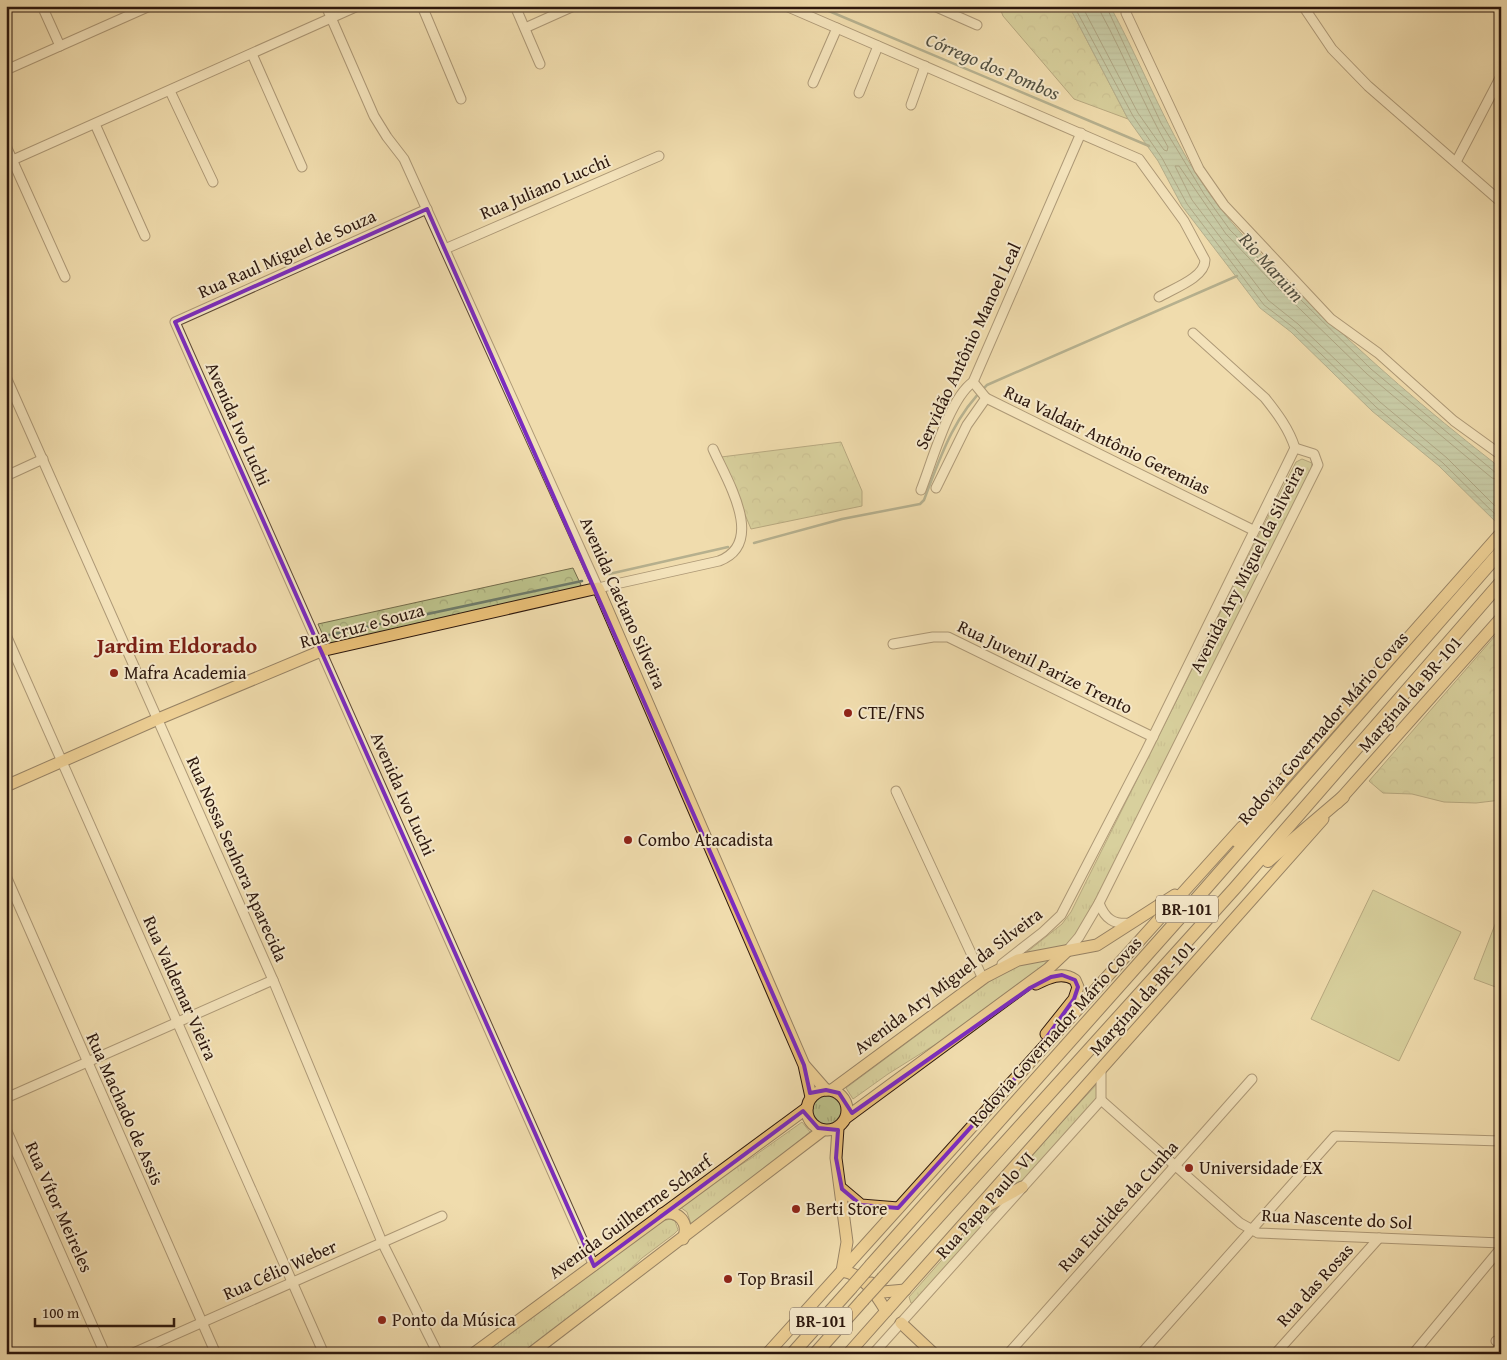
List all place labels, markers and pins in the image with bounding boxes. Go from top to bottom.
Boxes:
place label: Mafra Academia [124,659,247,686]
marker: Mafra Academia [108,667,120,679]
place label: CTE/FNS [858,699,925,726]
marker: CTE/FNS [842,707,854,719]
place label: Combo Atacadista [638,826,774,853]
marker: Combo Atacadista [622,834,634,846]
place label: Universidade EX [1199,1154,1323,1181]
marker: Universidade EX [1183,1162,1195,1174]
place label: Berti Store [806,1195,887,1222]
marker: Berti Store [790,1203,802,1215]
place label: Top Brasil [738,1265,813,1292]
marker: Top Brasil [722,1273,734,1285]
place label: Ponto da Música [392,1306,516,1333]
marker: Ponto da Música [376,1314,388,1326]

